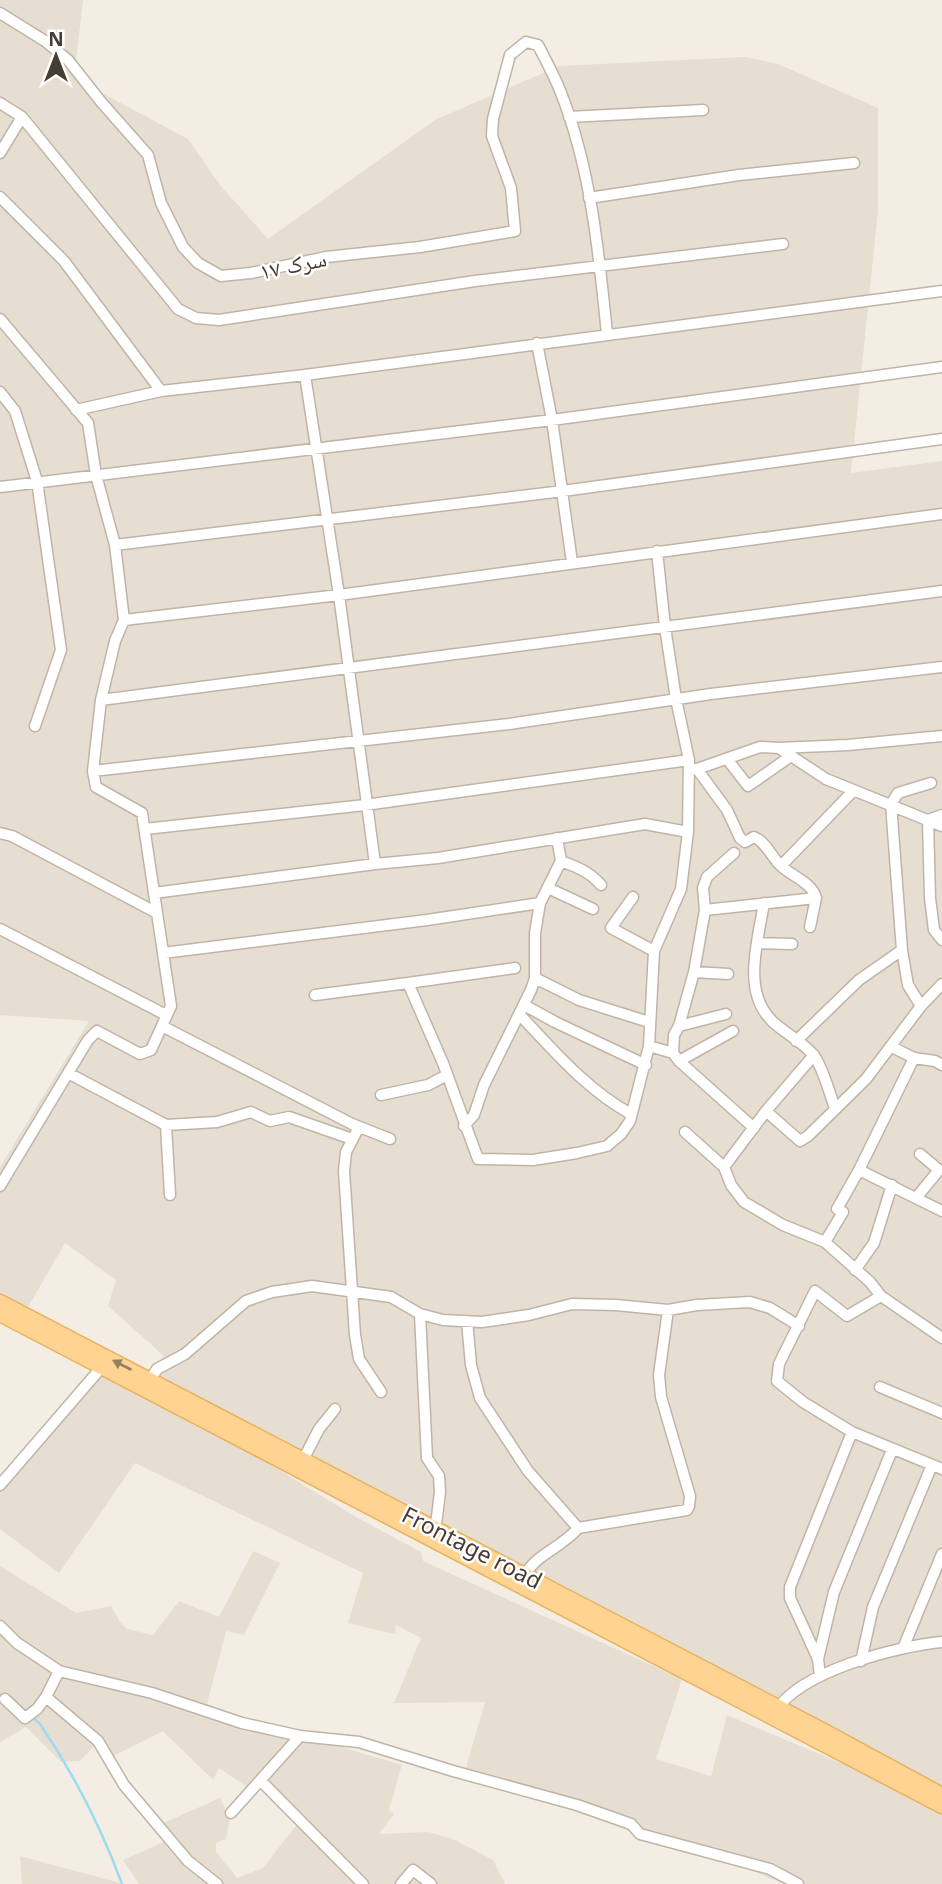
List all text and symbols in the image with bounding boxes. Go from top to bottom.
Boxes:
north arrow [21,21,91,91]
text: N [48,26,64,52]
street label: سرک ۱۷ [256,241,329,287]
one-way arrow [112,1359,132,1371]
street label: Frontage road [397,1498,548,1596]

